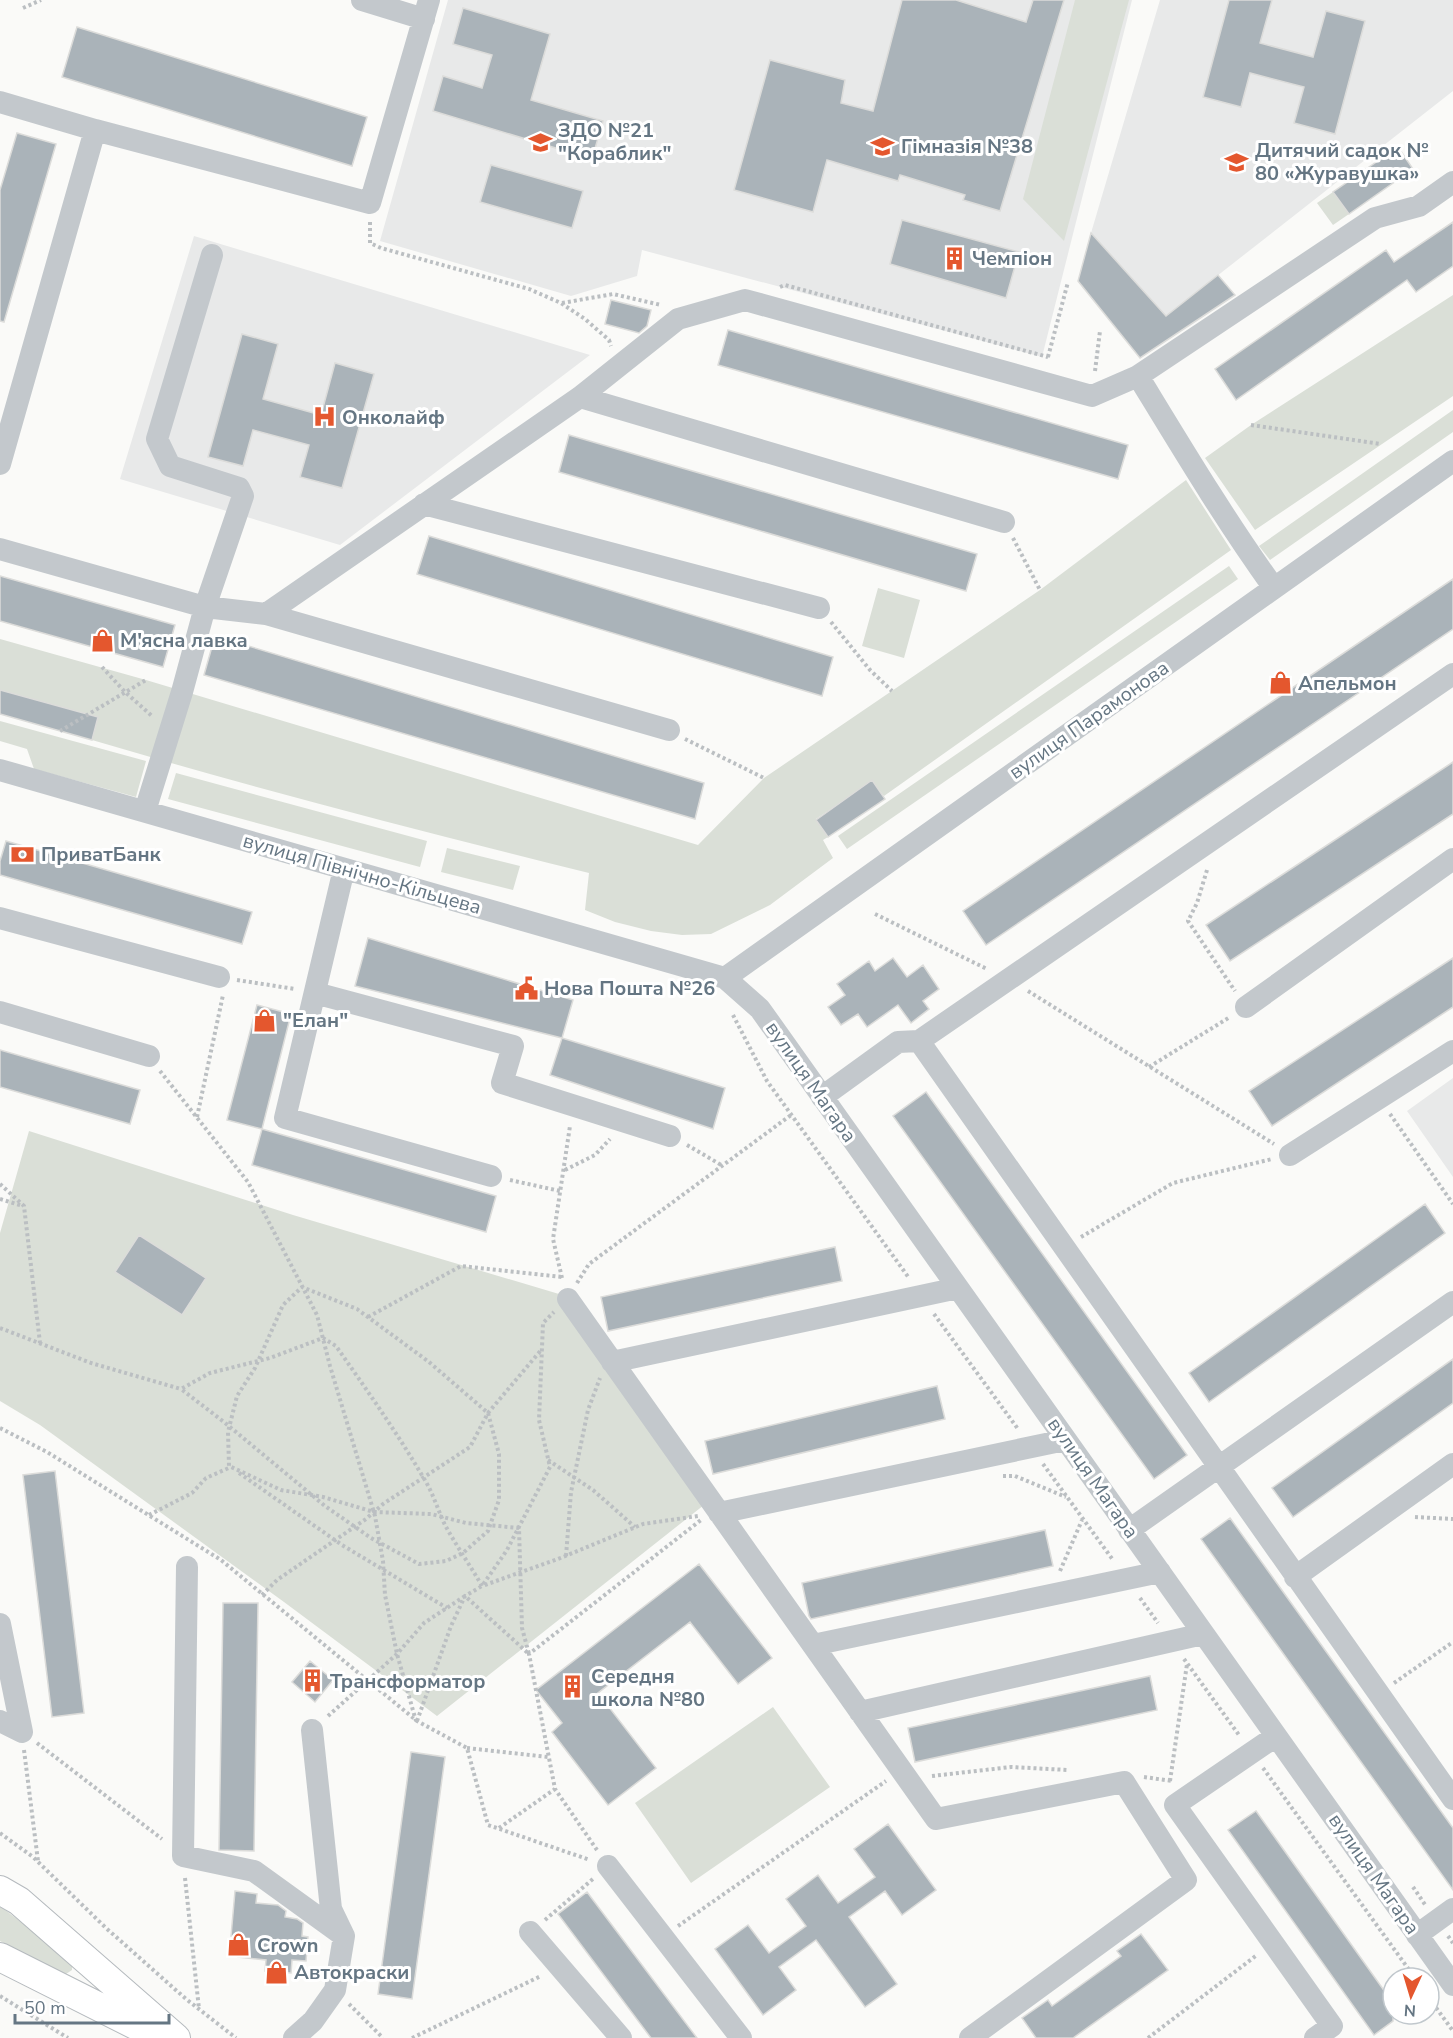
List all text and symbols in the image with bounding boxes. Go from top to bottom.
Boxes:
place label: ЗДО №21 "Кораблик" [558,117,671,167]
school or university icon: ЗДО №21 "Кораблик" [527,129,553,155]
school or university icon: Гімназія №38 [870,133,896,159]
place label: Гімназія №38 [901,133,1033,160]
place label: Дитячий садок № 80 «Журавушка» [1255,137,1429,187]
school or university icon: Дитячий садок № 80 «Журавушка» [1224,149,1250,175]
building icon: Чемпіон [941,245,967,271]
place label: Чемпіон [972,245,1052,272]
hospital icon: Онколайф [311,404,337,430]
place label: Онколайф [342,404,445,431]
shop icon: М'ясна лавка [89,627,115,653]
place label: М'ясна лавка [120,627,248,654]
street label: вулиця Парамонова [1004,655,1174,785]
shop icon: Апельмон [1267,670,1293,696]
place label: Апельмон [1298,670,1397,697]
street label: вулиця Північно-Кільцева [240,827,484,921]
bank icon: ПриватБанк [10,841,36,867]
place label: ПриватБанк [41,841,162,868]
public building icon: Нова Пошта №26 [513,975,539,1001]
place label: Нова Пошта №26 [544,975,715,1002]
shop icon: "Елан" [252,1007,278,1033]
place label: "Елан" [283,1007,348,1034]
street label: вулиця Магара [759,1016,863,1148]
street label: вулиця Магара [1041,1412,1145,1544]
place label: Середня школа №80 [591,1663,705,1713]
building icon: Трансформатор [299,1668,325,1694]
place label: Трансформатор [330,1668,485,1695]
building icon: Середня школа №80 [560,1674,586,1700]
street label: вулиця Магара [1322,1808,1426,1940]
shop icon: Crown [226,1932,252,1958]
place label: Crown [257,1932,318,1959]
shop icon: Автокраски [263,1959,289,1985]
place label: Автокраски [294,1959,409,1986]
north arrow [1381,1966,1441,2026]
scale bar [15,1987,170,2025]
text: 50 m [24,1996,66,2020]
text: N [1403,1999,1417,2021]

